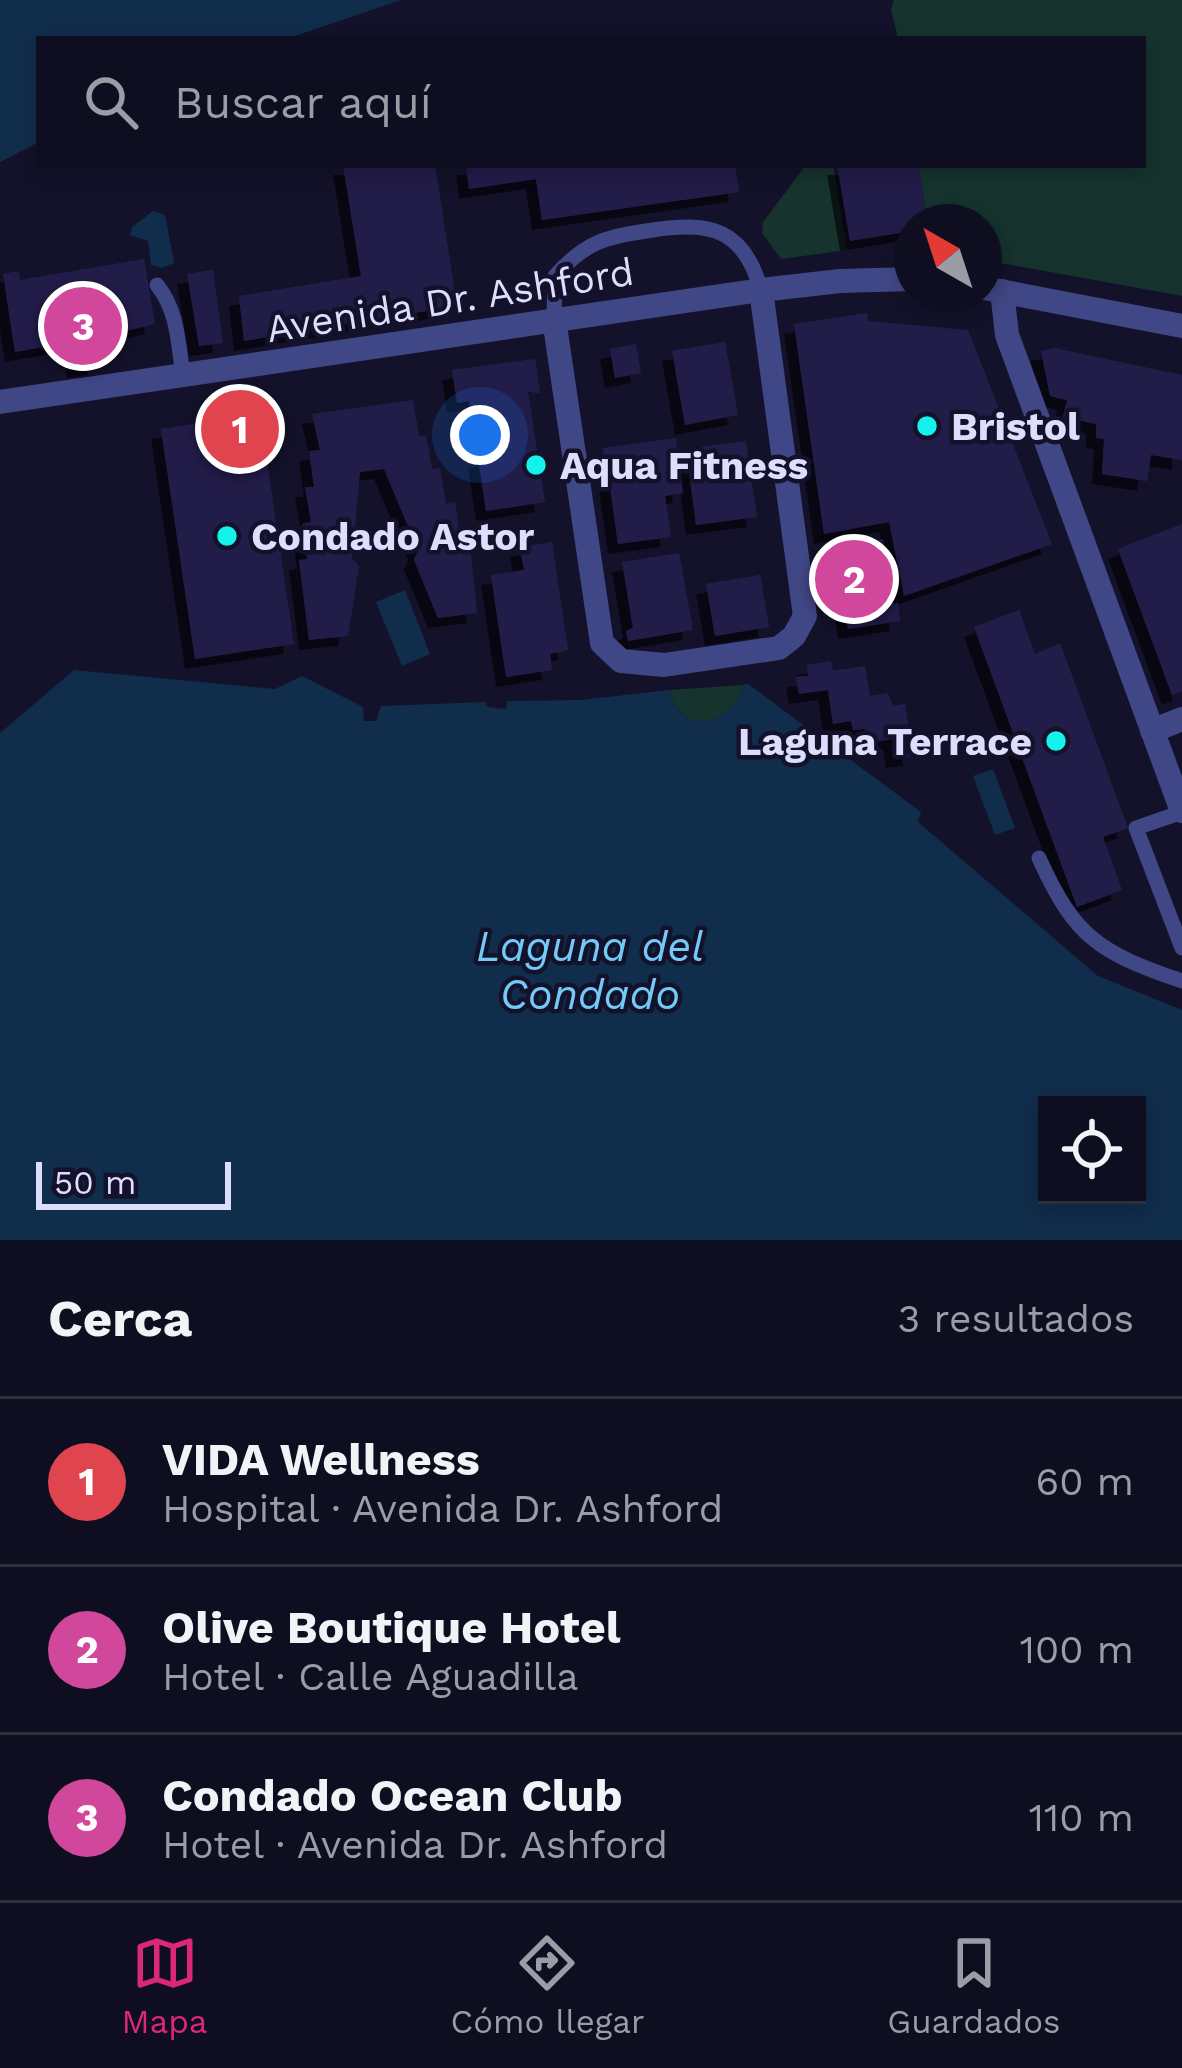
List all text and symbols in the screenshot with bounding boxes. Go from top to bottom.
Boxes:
search box [36,36,1146,168]
icon: search [78,69,144,135]
text: Buscar aquí [174,76,432,129]
north arrow [894,204,1002,312]
street label: Avenida Dr. Ashford [263,249,637,351]
pin: 3 [44,281,122,371]
pin: 1 [201,384,279,474]
place label: Bristol [951,404,1080,449]
your location [450,405,510,465]
marker: Bristol [914,413,940,439]
place label: Aqua Fitness [560,443,808,488]
marker: Aqua Fitness [523,452,549,478]
place label: Condado Astor [251,514,535,559]
marker: Condado Astor [214,523,240,549]
pin: 2 [815,534,893,624]
place label: Laguna Terrace [738,719,1032,764]
marker: Laguna Terrace [1043,728,1069,754]
water label: Laguna del Condado [476,922,704,1019]
map controls [1038,1096,1146,1204]
button: locate [1038,1096,1146,1204]
scale bar [36,1156,231,1209]
text: 50 m [54,1163,136,1202]
text: Cerca [48,1289,192,1348]
text: 3 resultados [898,1296,1134,1341]
text: VIDA Wellness [162,1433,480,1486]
text: 1 [79,1459,95,1504]
text: 60 m [1036,1459,1134,1504]
text: Hospital · Avenida Dr. Ashford [162,1486,723,1531]
text: Olive Boutique Hotel [162,1601,621,1654]
text: 2 [75,1627,99,1672]
text: 100 m [1020,1627,1134,1672]
text: Hotel · Calle Aguadilla [162,1654,579,1699]
text: Condado Ocean Club [162,1769,623,1822]
text: 3 [75,1795,99,1840]
text: 110 m [1029,1795,1134,1840]
text: Hotel · Avenida Dr. Ashford [162,1822,668,1867]
tab: Mapa [121,1930,208,2041]
tab: Cómo llegar [451,1930,644,2041]
tab: Guardados [887,1930,1060,2041]

